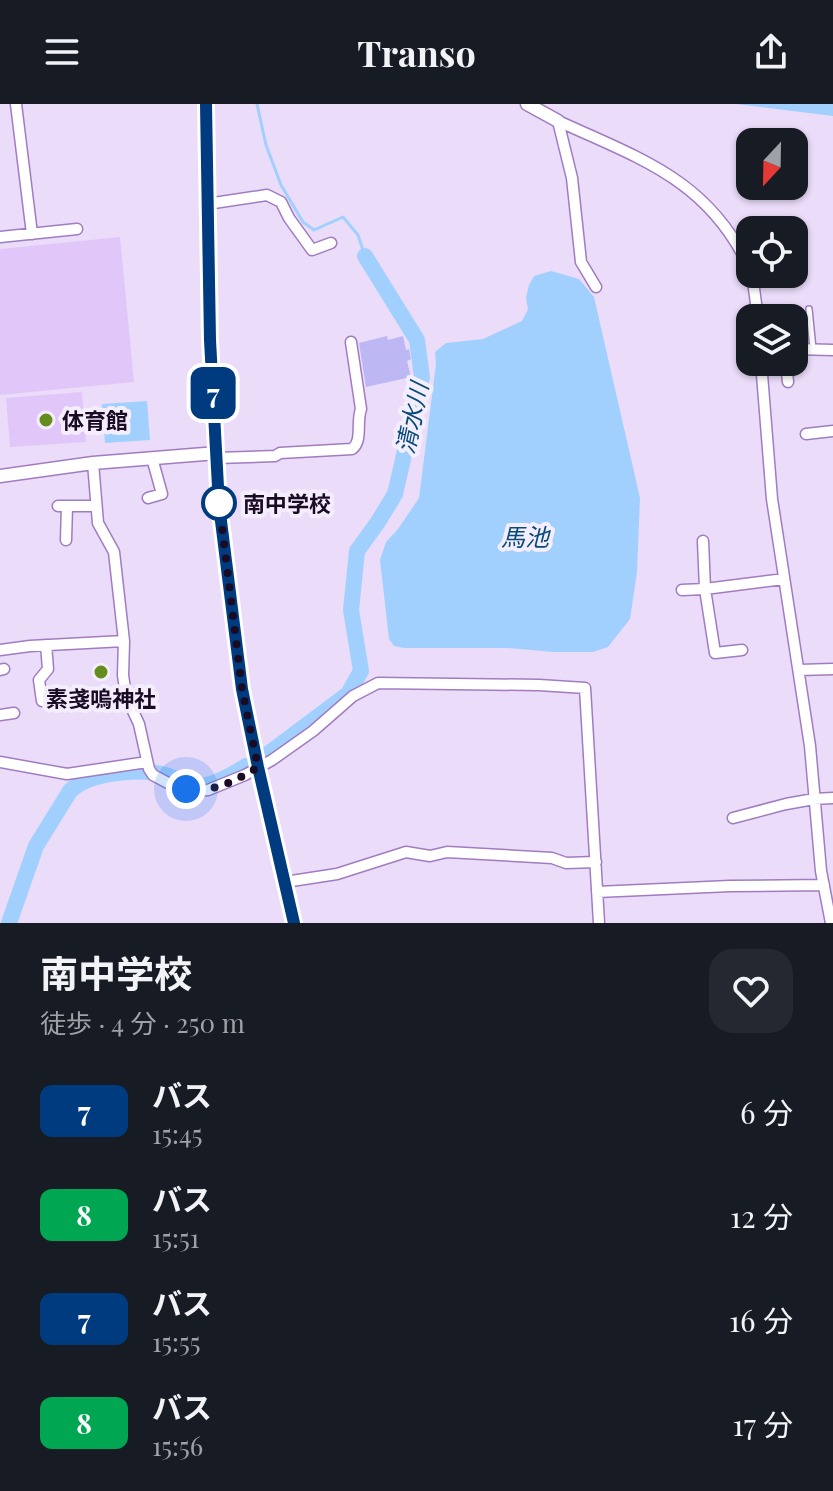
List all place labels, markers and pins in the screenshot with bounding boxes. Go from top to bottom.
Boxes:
place label: 体育館 [62,405,128,435]
marker: 体育館 [37,411,55,429]
marker: 南中学校 [202,486,236,520]
place label: 南中学校 [243,488,331,518]
marker: 素戔嗚神社 [92,663,110,681]
place label: 素戔嗚神社 [46,683,156,713]

